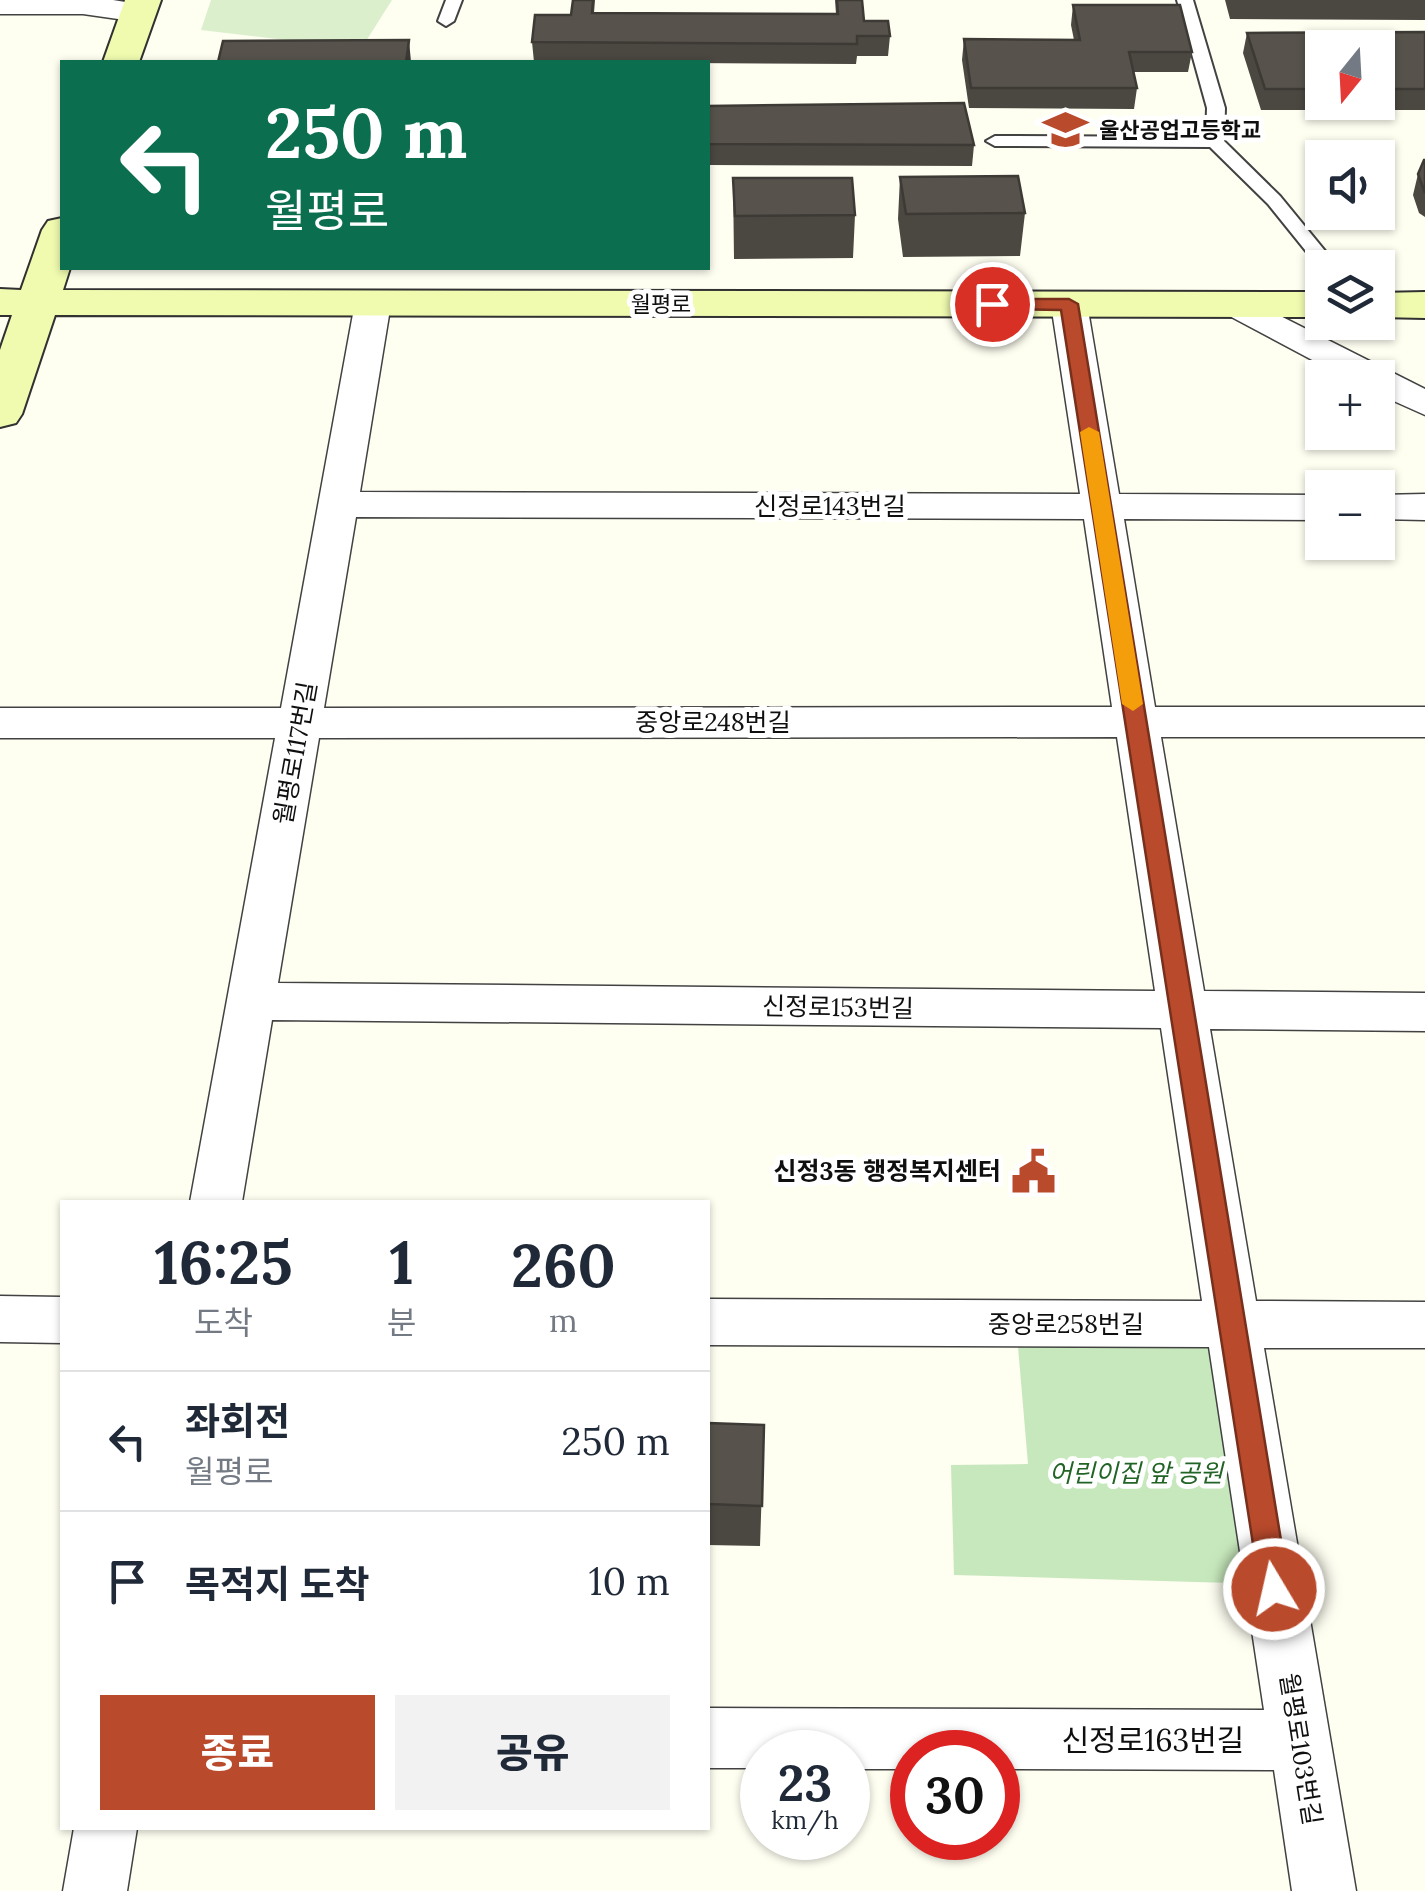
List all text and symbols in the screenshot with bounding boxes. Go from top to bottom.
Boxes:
north arrow [1305,30,1395,120]
map controls [1305,30,1395,560]
text: 250 m [265,88,467,177]
icon: left [100,100,230,230]
school or university icon: 울산공업고등학교 [1042,106,1090,154]
place label: 울산공업고등학교 [1099,116,1261,144]
button: sound [1305,140,1395,230]
text: 월평로 [265,182,389,239]
button: layers [1305,250,1395,340]
pin [950,262,1035,347]
icon: arrive [965,277,1020,332]
street label: 월평로 [631,290,691,318]
button: + [1305,360,1395,450]
button: − [1305,470,1395,560]
street label: 신정로143번길 [754,490,906,522]
street label: 월평로117번길 [267,679,323,827]
street label: 중앙로248번길 [635,706,791,738]
street label: 신정로153번길 [762,990,914,1024]
public building icon: 신정3동 행정복지센터 [1010,1147,1058,1195]
place label: 신정3동 행정복지센터 [773,1155,1001,1187]
text: 16:25 [154,1224,293,1300]
text: 1 [390,1224,414,1300]
text: 260 [511,1227,616,1303]
text: m [549,1300,578,1341]
text: 도착 [194,1302,253,1343]
text: 분 [387,1302,417,1343]
street label: 중앙로258번길 [988,1308,1144,1340]
text: 좌회전 [185,1397,290,1445]
icon: left [100,1414,155,1469]
text: 250 m [561,1417,670,1465]
text: 월평로 [185,1451,273,1492]
park label: 어린이집 앞 공원 [1049,1457,1225,1489]
position arrow [1222,1537,1326,1641]
icon: arrive [100,1554,155,1609]
text: 10 m [589,1557,670,1605]
text: 목적지 도착 [185,1560,370,1608]
street label: 월평로103번길 [1273,1671,1329,1827]
button: 종료 [100,1695,375,1810]
button: 공유 [395,1695,670,1810]
street label: 신정로163번길 [1062,1721,1244,1759]
speed limit sign: 30 [890,1730,1020,1860]
text: 23 [778,1751,832,1815]
text: km/h [771,1804,839,1836]

